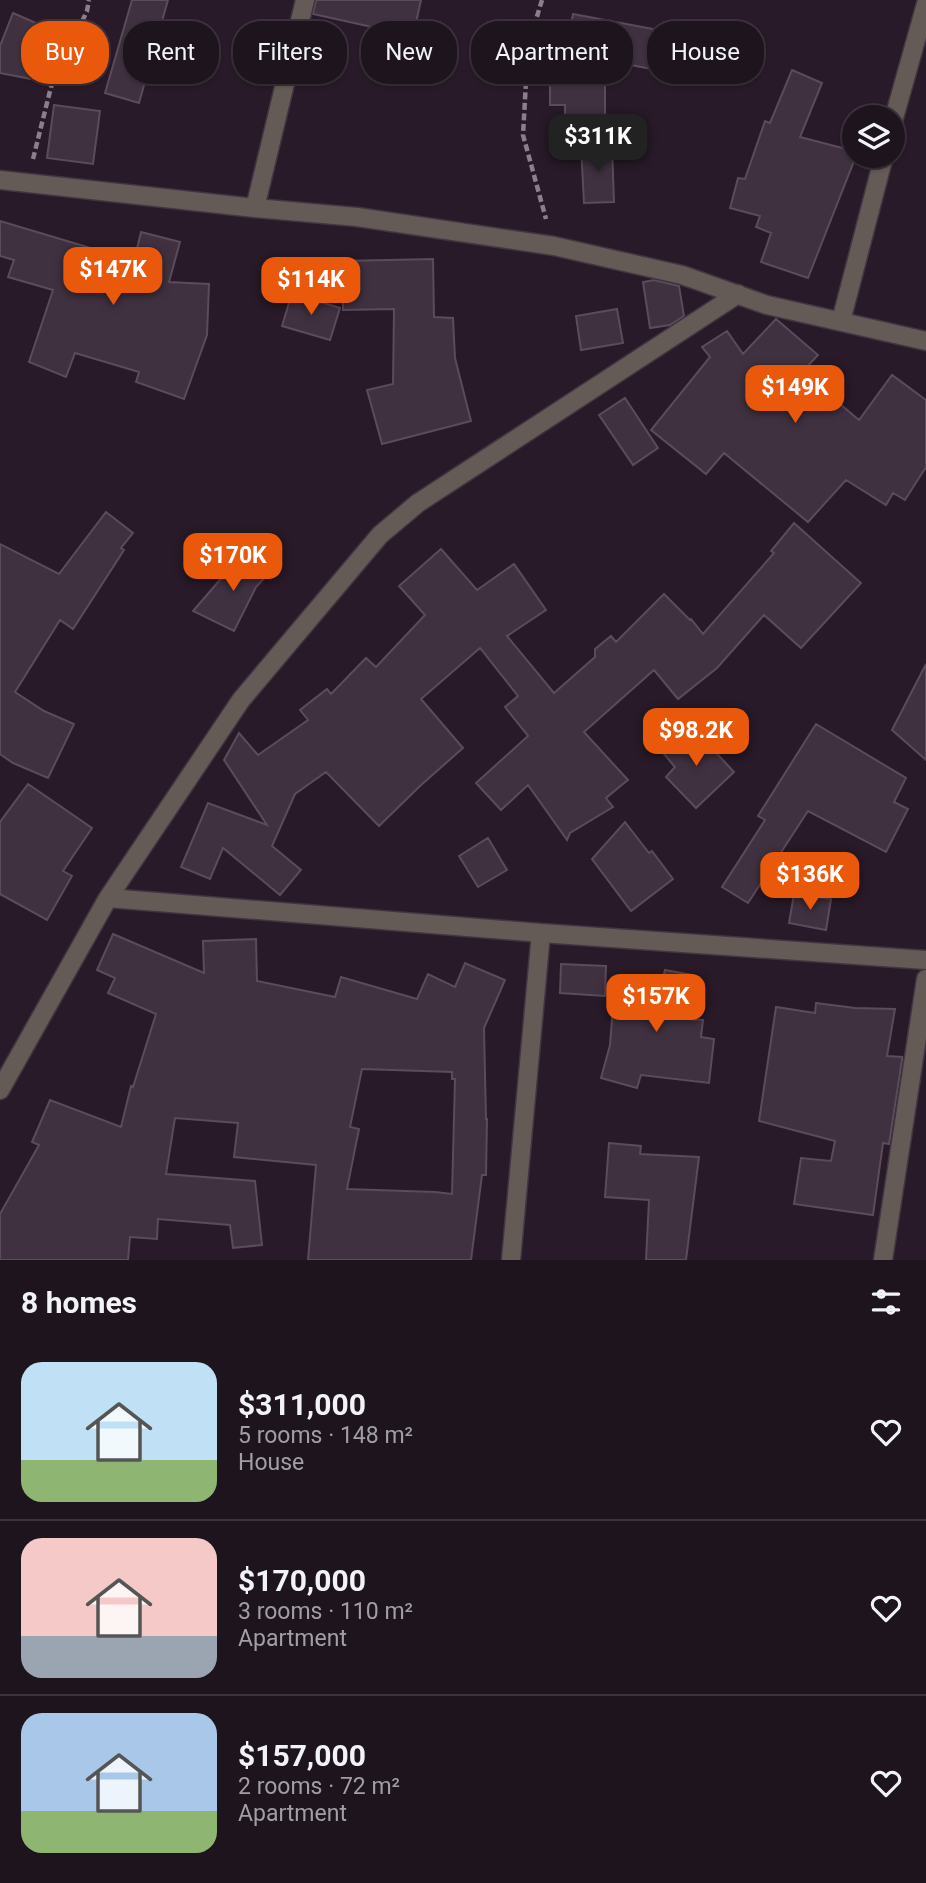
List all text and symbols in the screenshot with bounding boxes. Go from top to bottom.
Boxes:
chip: Buy [21,21,109,84]
chip: Rent [123,21,219,84]
chip: Filters [233,21,347,84]
chip: New [361,21,457,84]
chip: Apartment [471,21,633,84]
chip: House [647,21,764,84]
map controls [842,105,905,168]
button: layers [842,105,905,168]
pin: $311K [549,114,647,174]
text: $311K [564,123,632,150]
pin: $147K [64,247,162,307]
text: $147K [79,256,147,283]
pin: $114K [262,258,360,317]
text: $114K [277,266,345,293]
pin: $149K [746,366,844,425]
text: $149K [761,374,829,401]
pin: $170K [184,534,282,593]
text: $170K [199,542,267,569]
pin: $98.2K [639,708,753,768]
text: $98.2K [659,717,733,744]
pin: $136K [761,852,859,912]
text: $136K [776,861,844,888]
pin: $157K [607,974,705,1034]
text: $157K [622,983,690,1010]
icon: filters [867,1283,905,1321]
text: 8 homes [21,1285,137,1320]
text: $311,000 [238,1387,366,1422]
icon: home [77,1390,161,1474]
icon: heart [867,1413,905,1451]
text: 5 rooms · 148 m² [238,1422,413,1449]
text: House [238,1449,304,1476]
text: $170,000 [238,1563,366,1598]
icon: home [77,1566,161,1650]
icon: heart [867,1589,905,1627]
text: 3 rooms · 110 m² [238,1598,413,1625]
text: Apartment [238,1625,347,1652]
text: $157,000 [238,1738,366,1773]
icon: home [77,1741,161,1825]
icon: heart [867,1764,905,1802]
text: 2 rooms · 72 m² [238,1773,400,1800]
text: Apartment [238,1800,347,1827]

